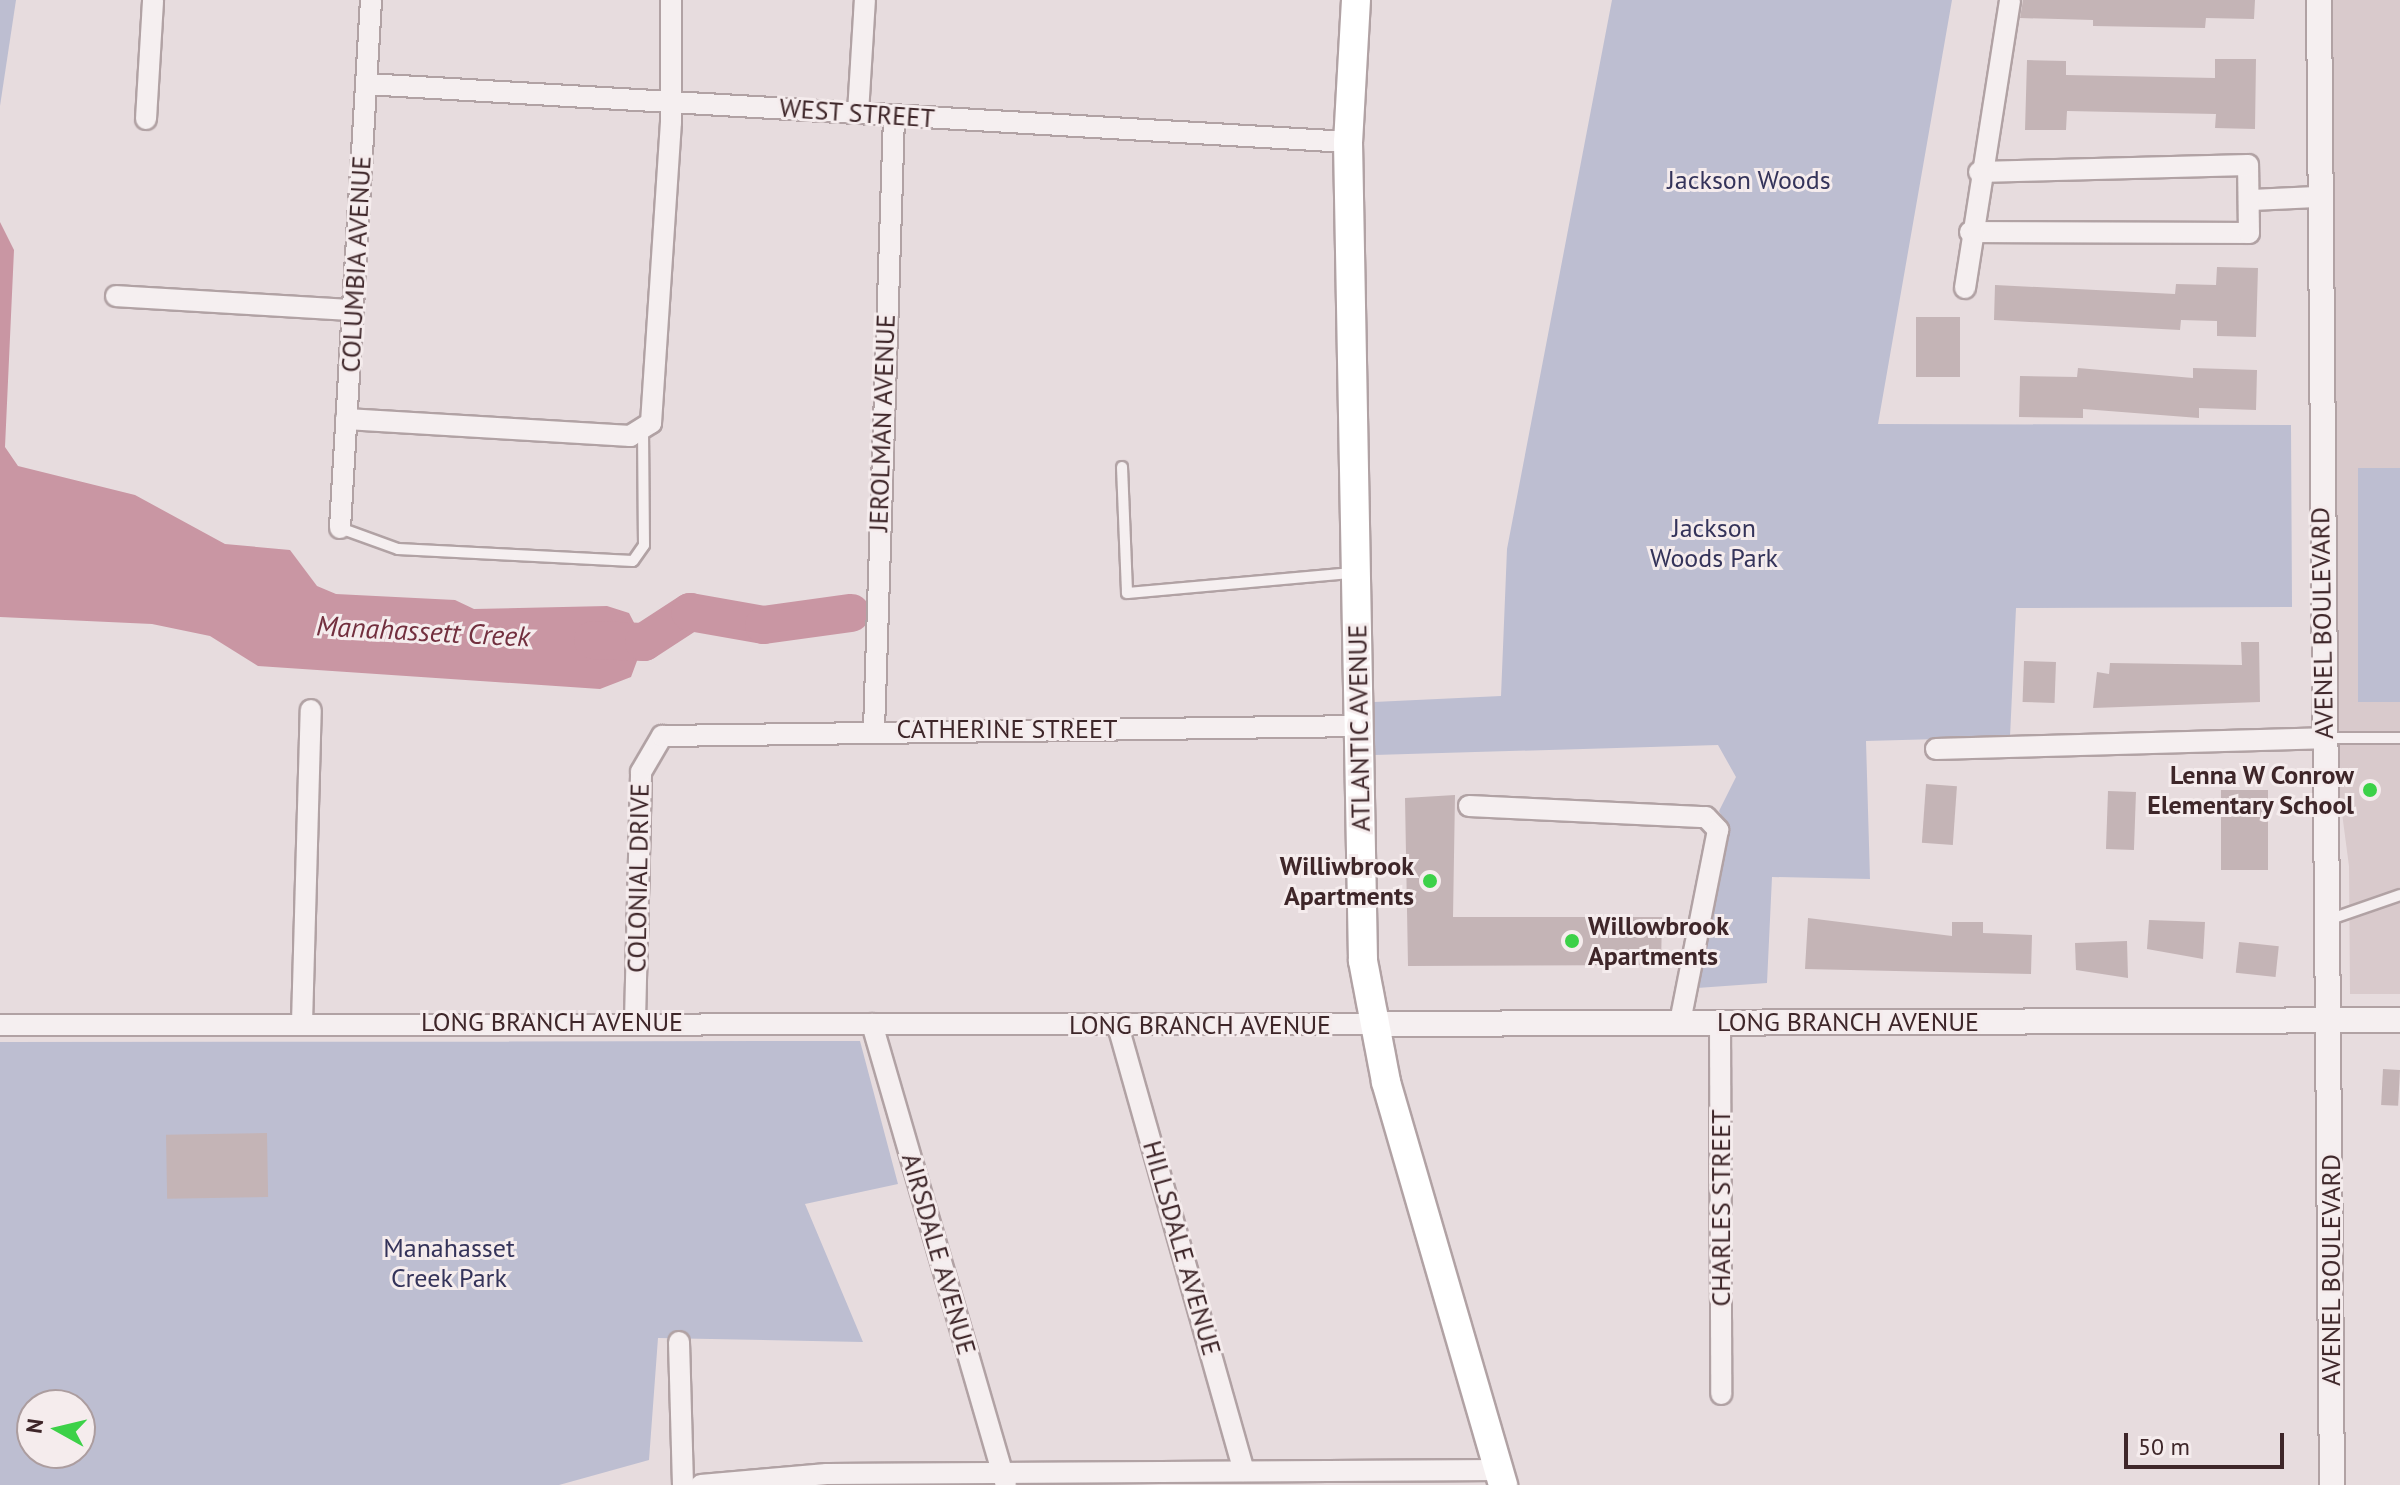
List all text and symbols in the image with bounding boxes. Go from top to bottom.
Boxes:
street label: WEST STREET [778,92,936,134]
street label: COLUMBIA AVENUE [335,154,377,374]
park label: Jackson Woods [1667,164,1831,196]
street label: JEROLMAN AVENUE [863,313,901,533]
street label: AVENEL BOULEVARD [2304,506,2340,740]
park label: Jackson Woods Park [1650,512,1778,574]
water label: Manahassett Creek [315,609,531,653]
street label: ATLANTIC AVENUE [1342,623,1376,833]
street label: CATHERINE STREET [897,713,1117,745]
place label: Lenna W Conrow Elementary School [2146,759,2354,820]
marker: Lenna W Conrow Elementary School [2361,781,2379,799]
street label: COLONIAL DRIVE [621,782,655,974]
place label: Williwbrook Apartments [1280,850,1414,912]
marker: Williwbrook Apartments [1421,872,1439,890]
place label: Willowbrook Apartments [1588,910,1729,972]
marker: Willowbrook Apartments [1563,932,1581,950]
street label: LONG BRANCH AVENUE [421,1006,683,1038]
street label: LONG BRANCH AVENUE [1717,1006,1979,1038]
street label: LONG BRANCH AVENUE [1069,1009,1331,1041]
street label: CHARLES STREET [1705,1109,1737,1307]
street label: HILLSDALE AVENUE [1136,1137,1228,1359]
street label: AIRSDALE AVENUE [895,1149,983,1359]
street label: AVENEL BOULEVARD [2315,1153,2347,1387]
park label: Manahasset Creek Park [383,1232,515,1294]
north arrow [16,1389,96,1469]
text: N [19,1417,49,1435]
scale bar [2128,1417,2288,1467]
text: 50 m [2138,1431,2190,1462]

